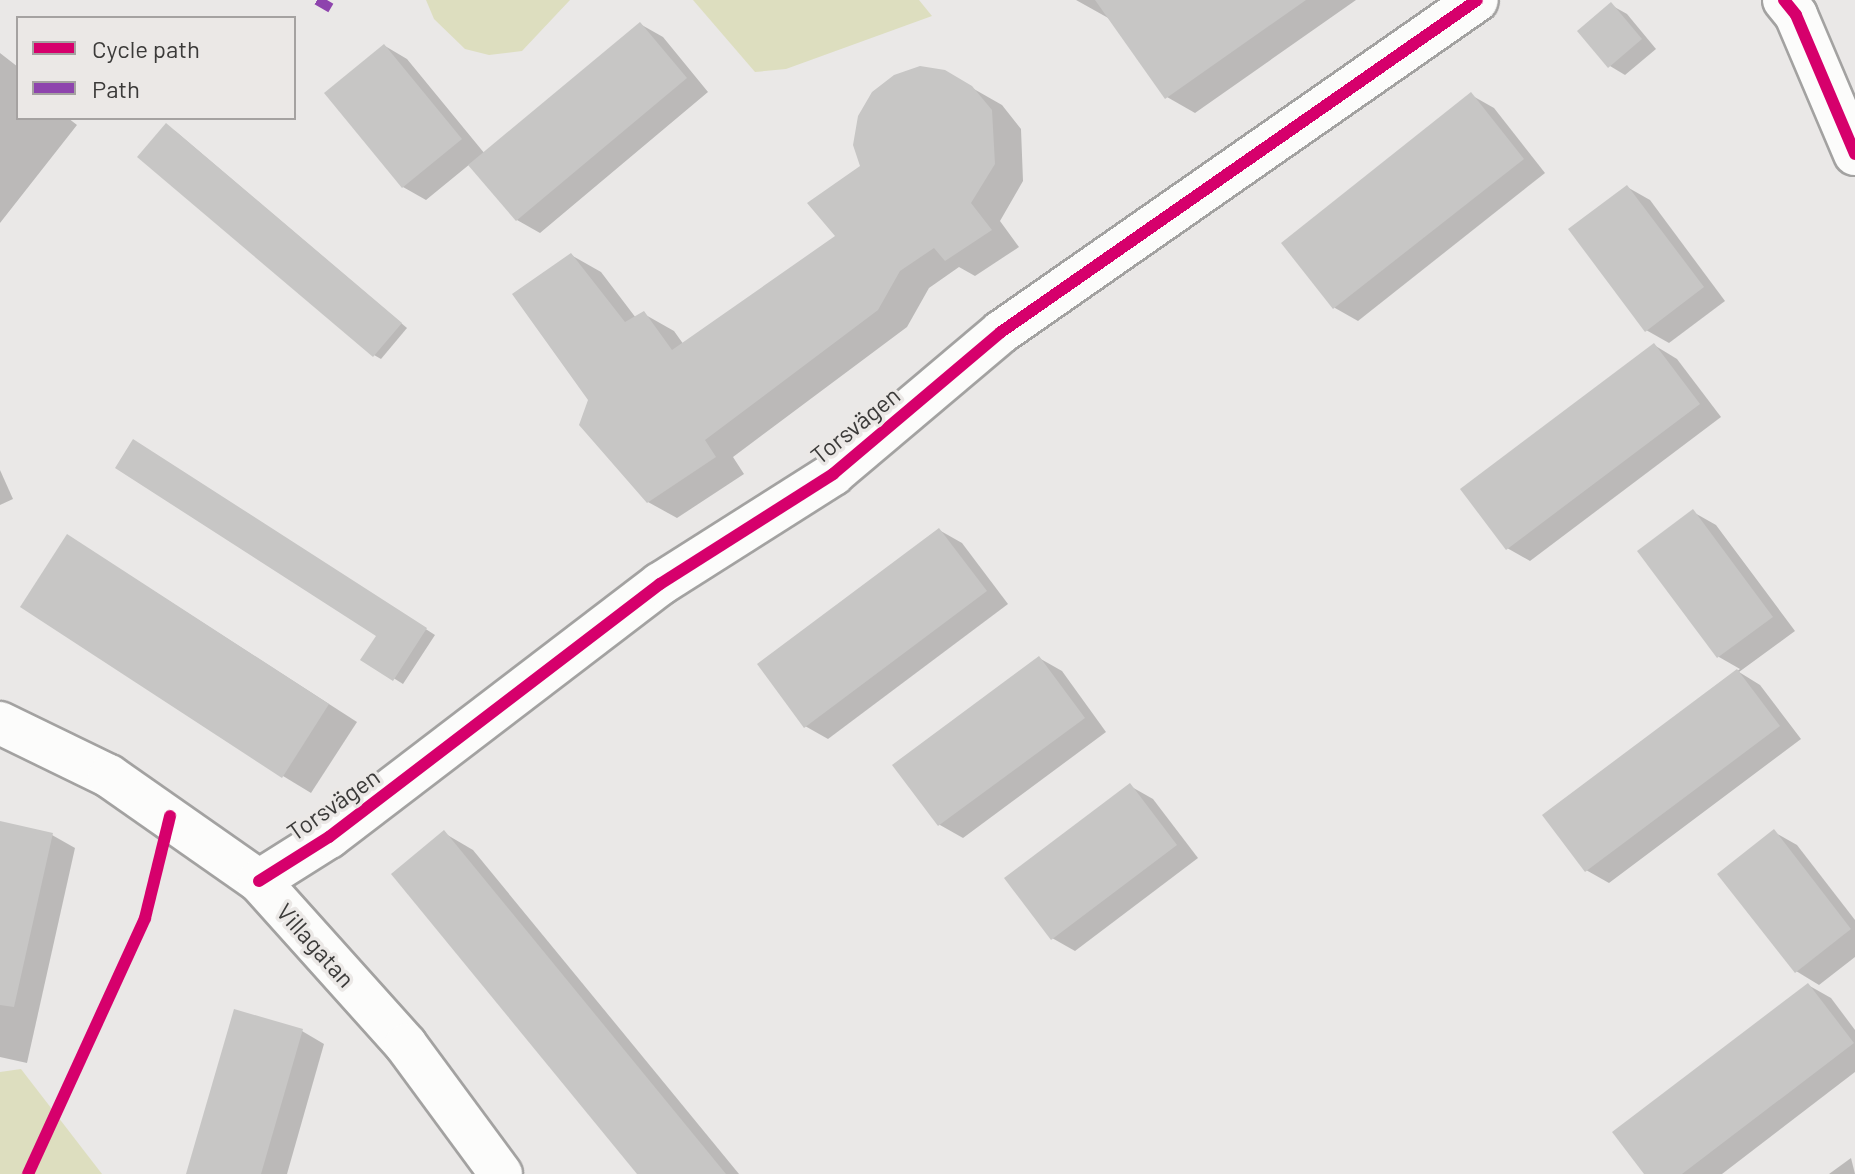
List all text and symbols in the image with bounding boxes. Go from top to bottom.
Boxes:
legend [16,16,296,120]
text: Cycle path [92,34,200,63]
text: Path [92,74,140,103]
street label: Torsvägen [805,380,905,470]
street label: Torsvägen [281,762,385,846]
street label: Villagatan [271,897,361,993]

